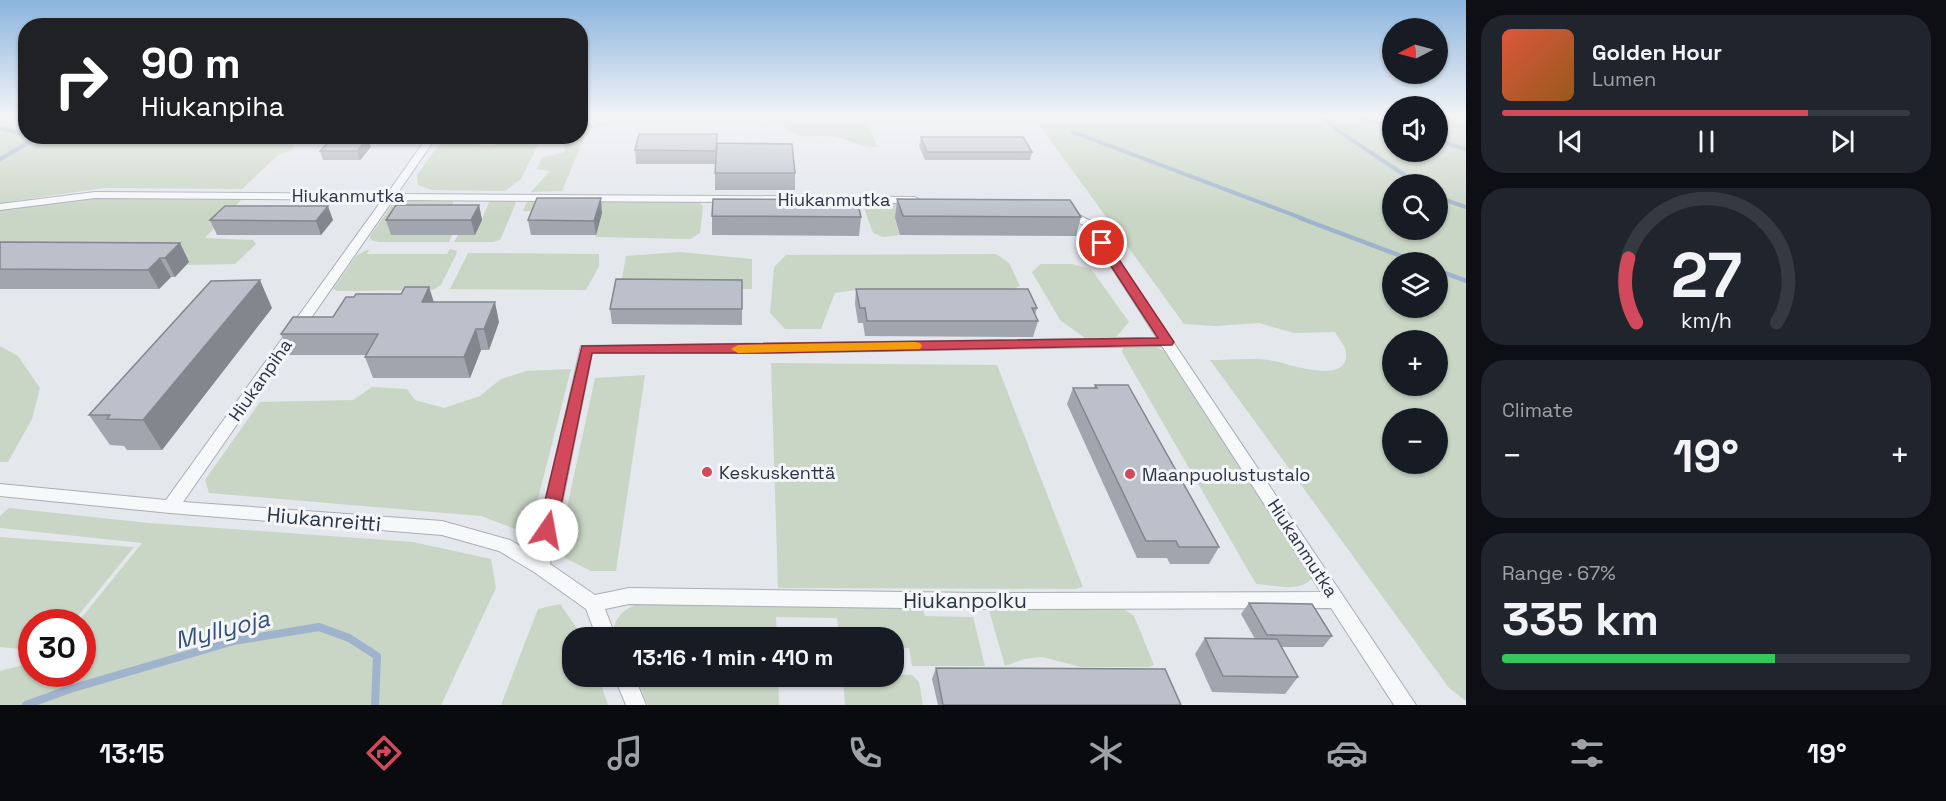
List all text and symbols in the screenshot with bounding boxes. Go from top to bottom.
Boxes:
north arrow [1382,18,1448,84]
map controls [1382,18,1448,474]
text: 90 m [141,37,241,90]
text: Golden Hour [1592,38,1722,66]
icon: right [42,42,120,120]
text: Lumen [1592,66,1656,92]
text: Hiukanpiha [141,89,284,124]
button: sound [1382,96,1448,162]
icon: previous [1554,125,1587,158]
icon: pause [1690,125,1723,158]
icon: next [1826,125,1859,158]
button: search [1382,174,1448,240]
street label: Hiukanmutka [292,184,404,207]
street label: Hiukanmutka [778,188,890,211]
pin [1076,217,1127,268]
icon: arrive [1085,226,1118,259]
text: 27 [1670,236,1742,315]
button: layers [1382,252,1448,318]
text: km/h [1680,308,1732,335]
button: + [1382,330,1448,396]
street label: Hiukanpiha [223,334,297,426]
text: Climate [1502,397,1573,423]
button: − [1382,408,1448,474]
text: 19° [1673,428,1739,485]
text: − [1502,435,1522,477]
text: + [1890,435,1910,477]
place label: Keskuskenttä [719,461,835,484]
place label: Maanpuolustustalo [1142,463,1310,486]
marker: Keskuskenttä [700,465,714,479]
marker: Maanpuolustustalo [1123,467,1137,481]
street label: Hiukanmutka [1263,495,1343,601]
position arrow [515,498,579,562]
street label: Hiukanreitti [266,501,382,537]
text: Range · 67% [1502,560,1616,586]
street label: Hiukanpolku [903,587,1027,614]
text: 335 km [1502,591,1659,648]
water label: Myllyoja [171,602,273,656]
speed limit sign: 30 [18,609,96,687]
text: 13:16 · 1 min · 410 m [633,643,833,671]
icon: directions [363,732,405,774]
icon: music [604,732,646,774]
icon: phone [844,732,886,774]
icon: climate [1085,732,1127,774]
icon: car [1326,732,1368,774]
icon: filters [1566,732,1608,774]
text: 13:15 [99,736,164,771]
text: 19° [1807,736,1847,771]

